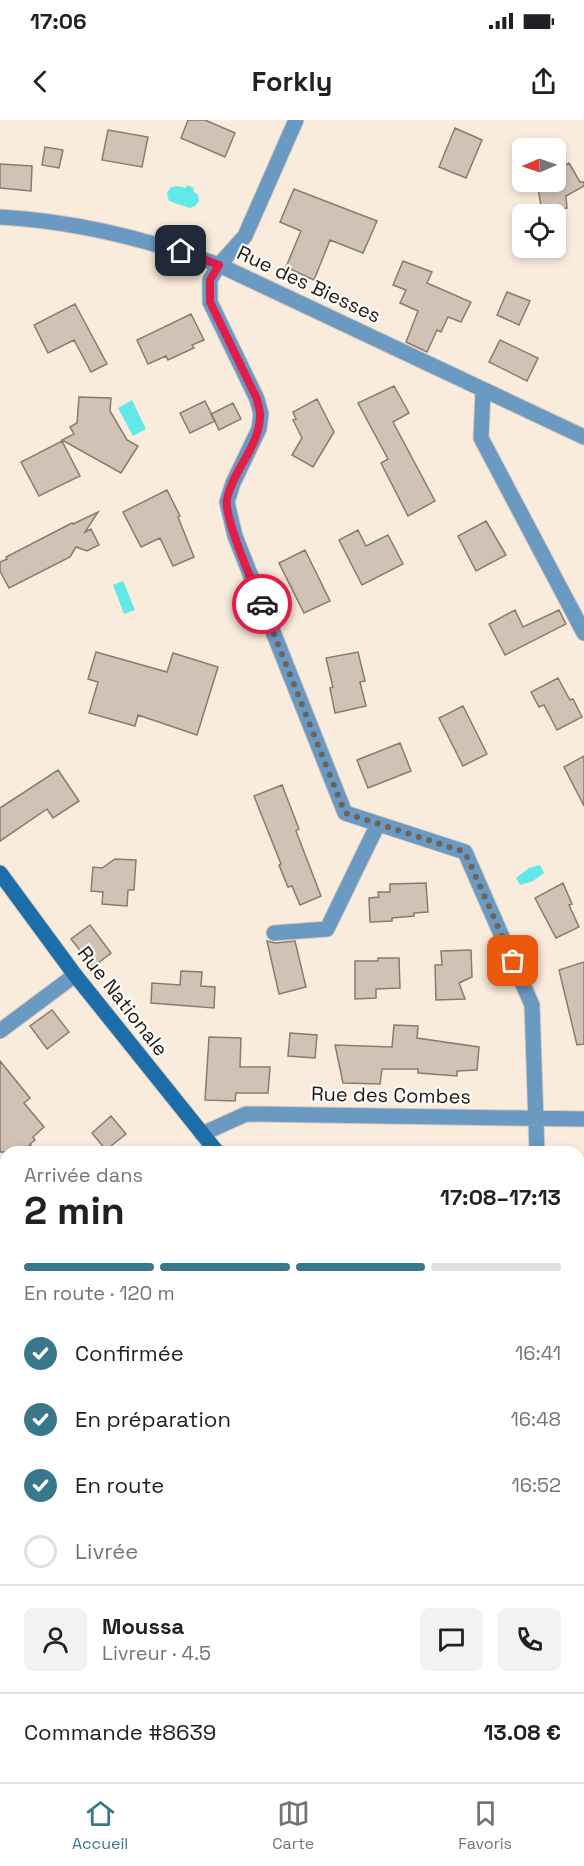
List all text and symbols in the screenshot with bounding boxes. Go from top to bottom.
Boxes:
text: 17:06 [30,7,87,35]
text: Forkly [252,64,332,99]
icon: back [24,65,57,98]
icon: share [527,65,560,98]
north arrow [512,138,566,192]
map controls [512,138,566,258]
button: locate [512,204,566,258]
pin [155,225,206,276]
icon: home [164,234,197,267]
street label: Rue des Biesses [233,239,385,329]
courier [232,574,292,634]
icon: car [246,588,279,621]
pin [487,935,538,986]
street label: Rue Nationale [72,941,174,1061]
icon: bag [496,944,529,977]
street label: Rue des Combes [311,1081,471,1109]
text: Arrivée dans [24,1162,143,1188]
text: 17:08–17:13 [440,1183,561,1211]
text: 2 min [24,1186,125,1235]
text: En route · 120 m [24,1280,175,1306]
icon: check [24,1337,57,1370]
text: Confirmée [75,1339,184,1367]
text: 16:41 [515,1340,561,1366]
icon: check [24,1403,57,1436]
text: En préparation [75,1405,231,1433]
text: 16:48 [510,1406,561,1432]
icon: check [24,1469,57,1502]
text: En route [75,1471,164,1499]
text: 16:52 [511,1472,561,1498]
text: Livrée [75,1537,138,1565]
button: person [24,1608,87,1671]
button: chat [420,1608,483,1671]
button: phone [498,1608,561,1671]
text: Moussa [102,1612,184,1640]
text: Livreur · 4.5 [102,1640,211,1666]
text: Commande #8639 [24,1718,216,1746]
text: 13.08 € [483,1718,561,1746]
tab: Accueil [72,1797,128,1854]
tab: Carte [272,1797,314,1854]
tab: Favoris [458,1797,512,1854]

